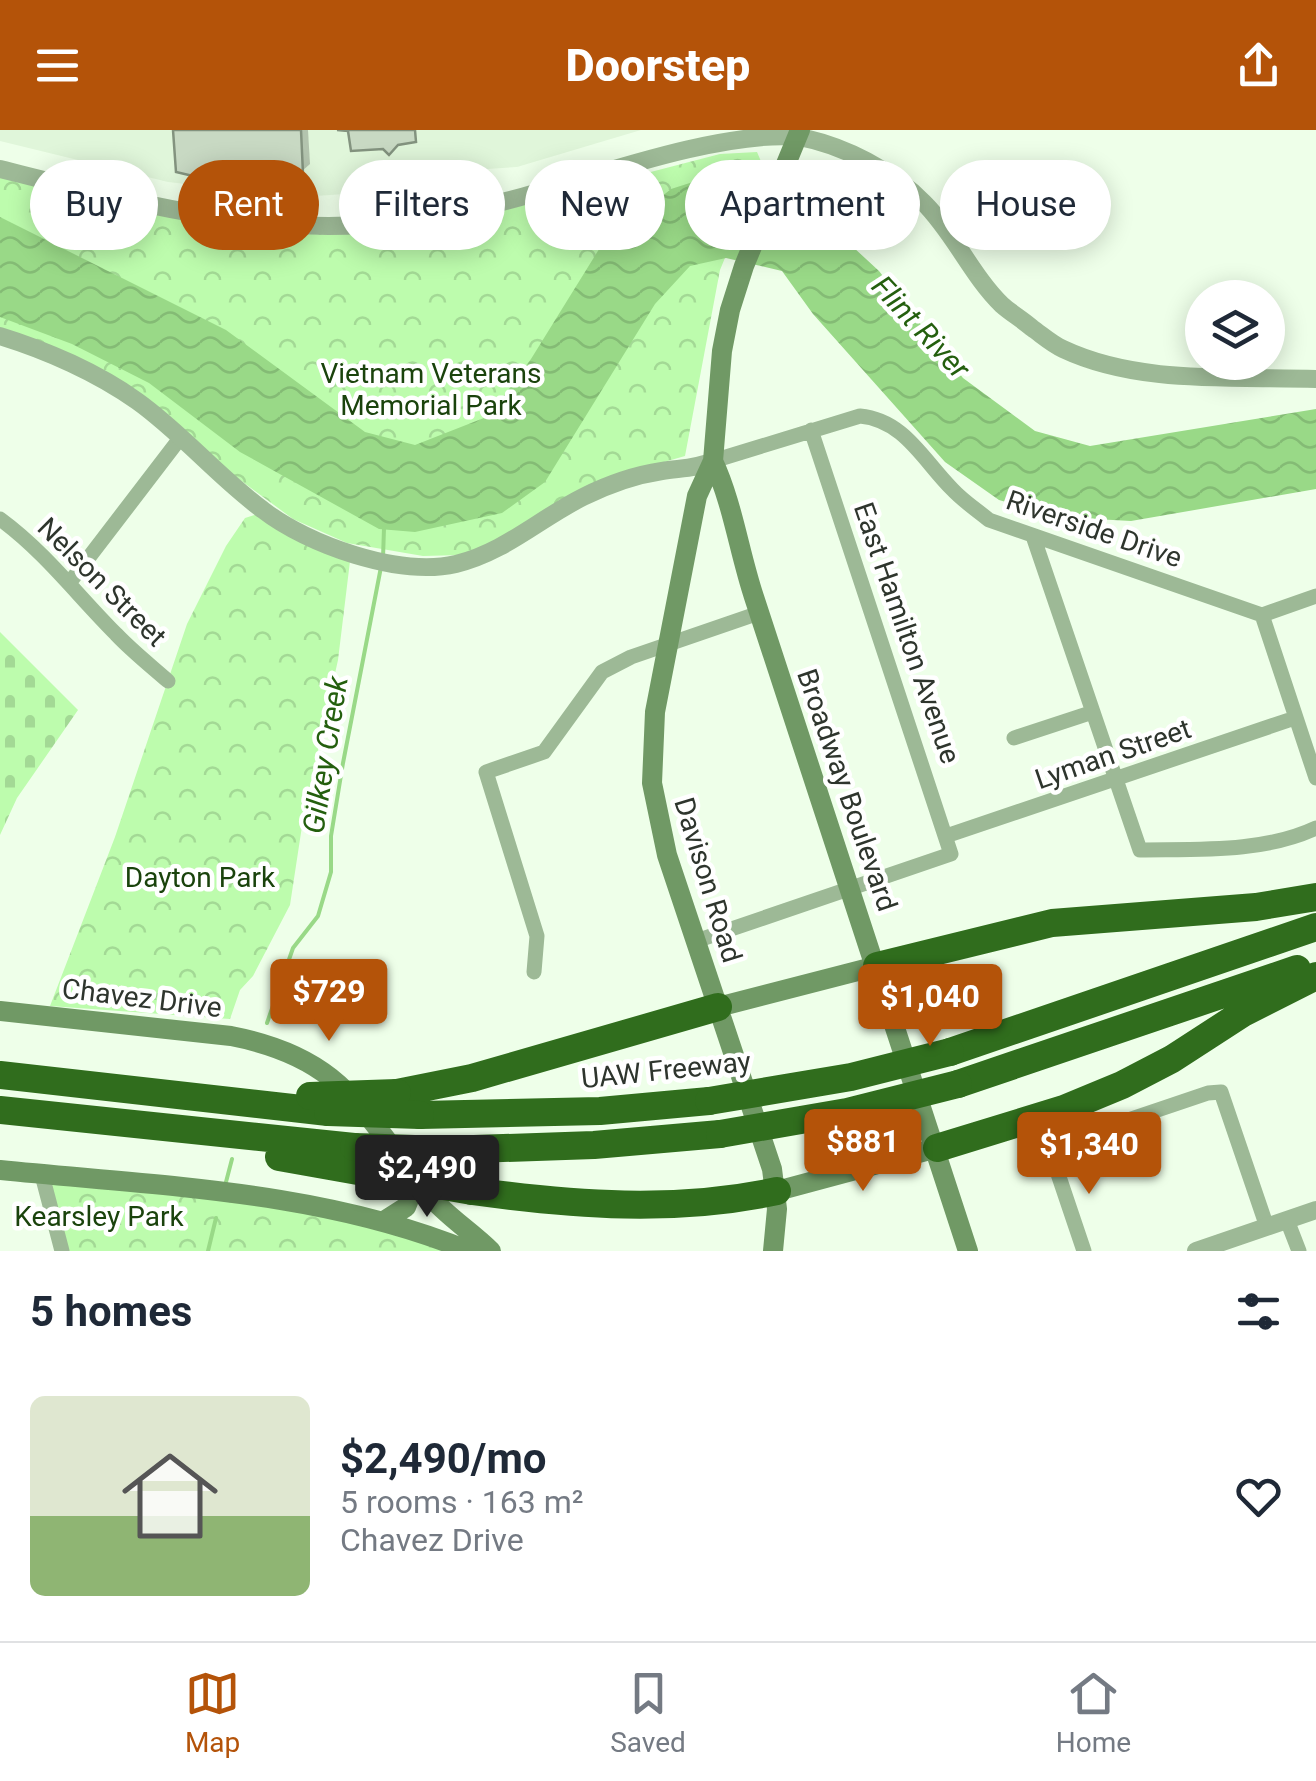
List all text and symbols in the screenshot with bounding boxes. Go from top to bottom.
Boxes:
icon: menu [30,38,85,93]
icon: share [1231,38,1286,93]
text: Doorstep [566,39,750,92]
chip: Buy [30,160,158,250]
chip: Rent [178,160,319,250]
chip: Filters [339,160,505,250]
chip: New [525,160,665,250]
chip: Apartment [685,160,920,250]
chip: House [940,160,1111,250]
water label: Flint River [865,268,978,386]
map controls [1185,280,1285,380]
button: layers [1185,280,1285,380]
park label: Vietnam Veterans Memorial Park [320,357,542,422]
street label: Riverside Drive [1002,484,1186,574]
street label: East Hamilton Avenue [847,498,967,768]
street label: Nelson Street [31,511,173,653]
street label: Broadway Boulevard [790,665,904,915]
water label: Gilkey Creek [295,673,355,836]
street label: Lyman Street [1031,712,1195,796]
street label: Davison Road [667,793,749,967]
park label: Dayton Park [125,861,276,894]
pin: $729 [270,959,388,1044]
pin: $1,040 [849,964,1011,1049]
street label: Chavez Drive [60,972,224,1024]
text: $729 [292,972,366,1010]
text: $1,040 [880,977,980,1015]
street label: UAW Freeway [580,1045,752,1095]
pin: $881 [804,1109,922,1194]
pin: $1,340 [1008,1112,1170,1197]
text: $881 [826,1122,900,1160]
text: $1,340 [1039,1125,1139,1163]
pin: $2,490 [346,1135,508,1220]
text: $2,490 [377,1148,477,1186]
park label: Kearsley Park [14,1200,184,1233]
icon: filters [1231,1284,1286,1339]
text: 5 homes [30,1287,192,1336]
text: $2,490/mo [340,1434,547,1483]
icon: home [110,1436,230,1556]
icon: heart [1231,1469,1286,1524]
text: 5 rooms · 163 m² [340,1483,583,1521]
text: Chavez Drive [340,1521,524,1559]
tab: Map [185,1666,240,1759]
tab: Saved [610,1666,686,1759]
tab: Home [1056,1666,1131,1759]

